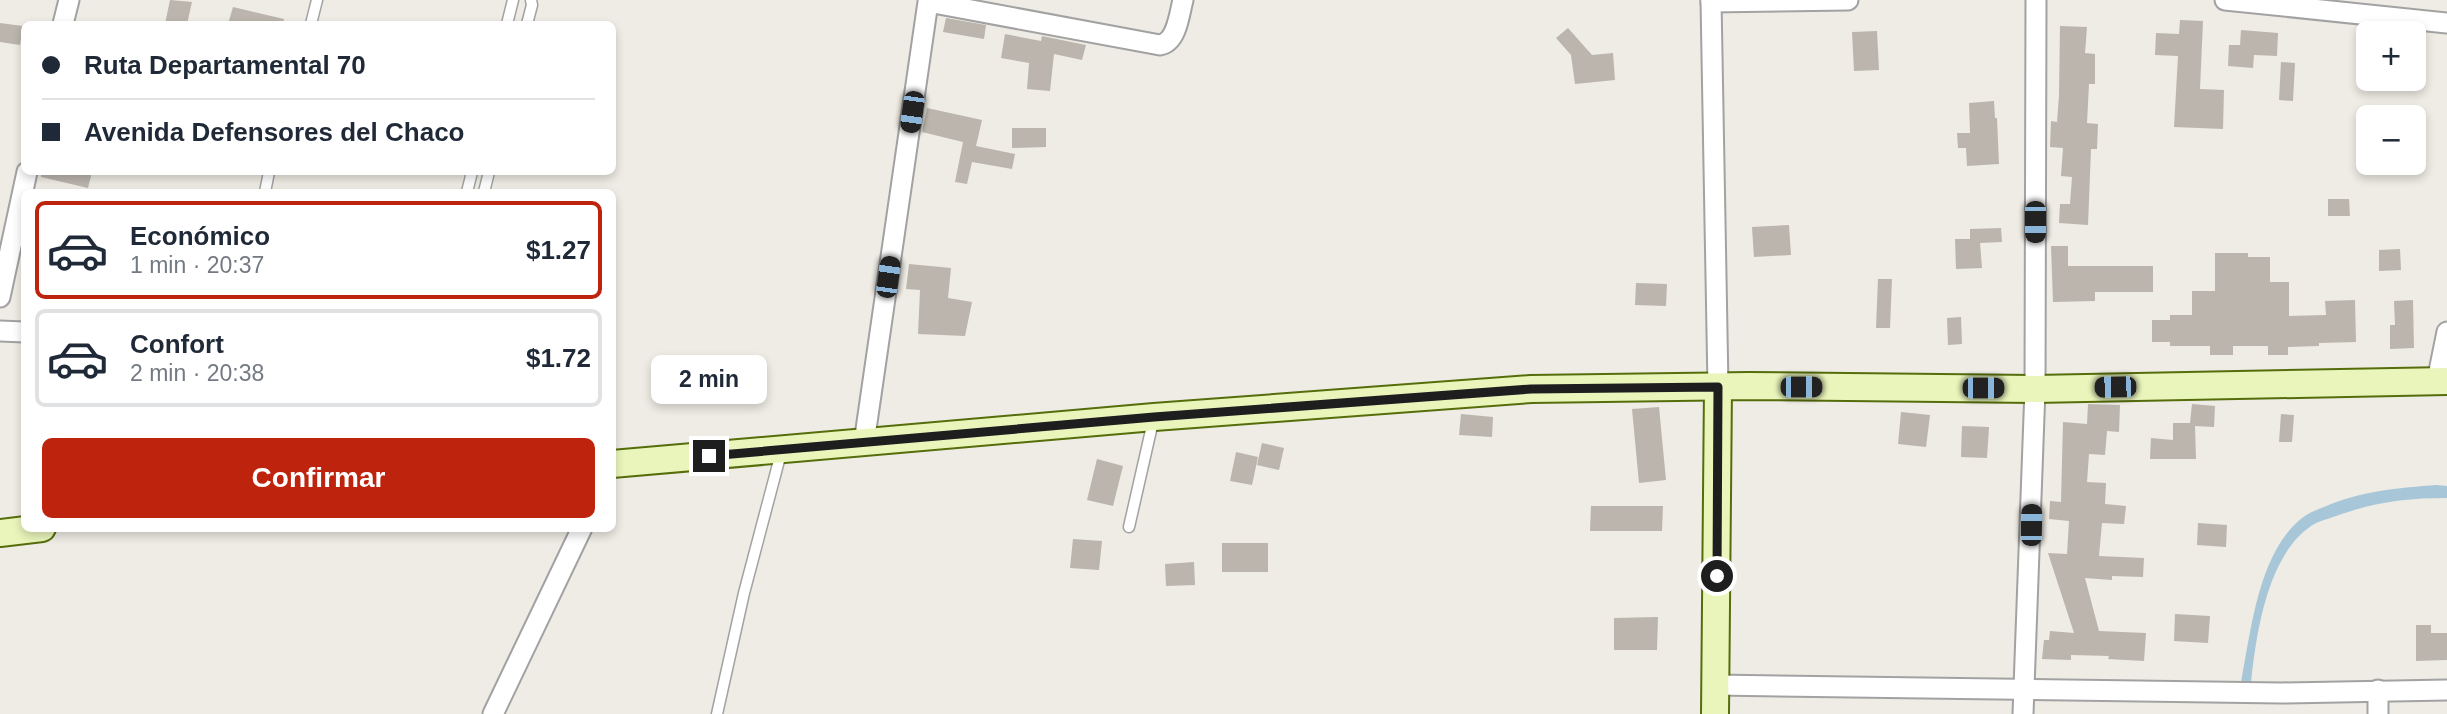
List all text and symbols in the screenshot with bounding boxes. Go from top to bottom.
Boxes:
map controls [2356,21,2426,175]
button: + [2356,21,2426,91]
text: Ruta Departamental 70 [84,50,366,80]
car [899,90,926,134]
button: − [2356,105,2426,175]
text: Avenida Defensores del Chaco [84,117,465,147]
car [2025,201,2046,243]
icon: car [46,219,109,282]
text: Económico [130,221,270,251]
text: $1.27 [526,235,591,265]
text: 1 min · 20:37 [130,252,264,278]
car [875,255,902,299]
icon: car [46,327,109,390]
text: Confort [130,329,224,359]
text: $1.72 [526,343,591,373]
callout: 2 min [651,354,767,404]
text: 2 min · 20:38 [130,360,264,386]
text: 2 min [679,366,739,392]
car [2094,376,2137,398]
car [1781,377,1823,398]
car [1963,378,2005,399]
button: Confirmar [42,438,595,518]
route end [693,440,725,472]
car [2021,504,2042,546]
route start [1701,560,1733,592]

